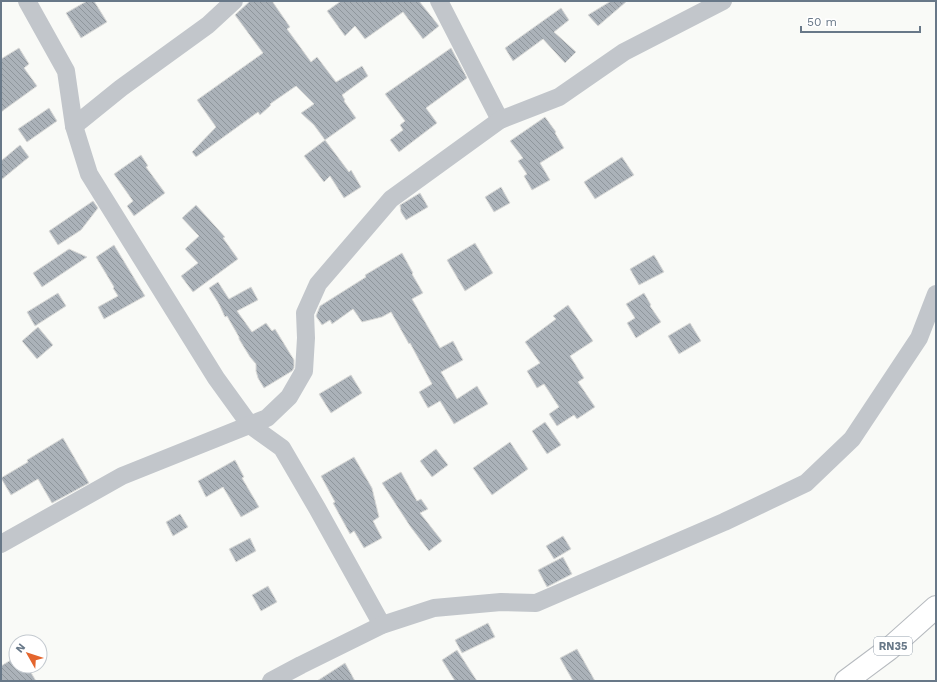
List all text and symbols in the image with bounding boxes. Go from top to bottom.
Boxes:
scale bar [801,8,920,34]
text: 50 m [807,15,837,29]
north arrow [8,634,48,674]
road number: RN35 [874,637,912,655]
text: N [13,641,28,655]

